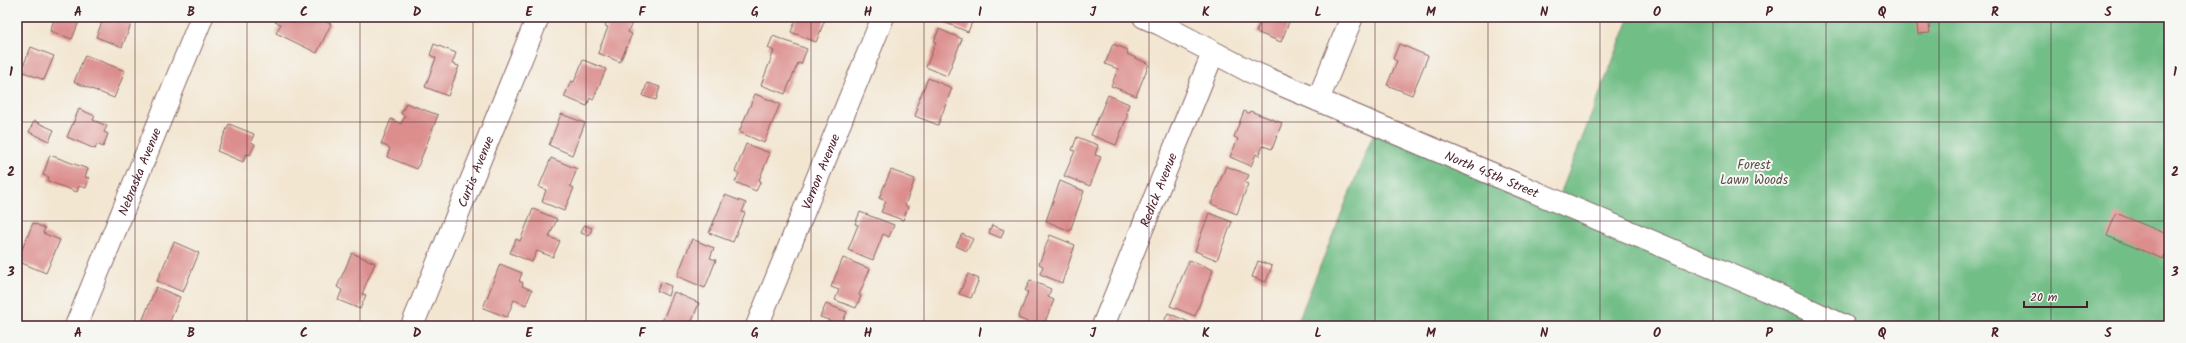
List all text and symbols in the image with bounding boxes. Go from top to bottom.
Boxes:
text: A [74,2,82,23]
text: B [187,2,195,23]
text: C [300,2,308,23]
text: D [413,2,422,23]
text: E [525,2,533,23]
text: F [638,2,646,23]
text: G [751,2,759,23]
text: H [864,2,873,23]
text: I [978,2,982,23]
text: J [1090,2,1097,23]
text: K [1202,2,1210,23]
text: L [1314,2,1322,23]
text: M [1426,2,1436,23]
text: N [1540,2,1549,23]
text: O [1653,2,1661,23]
text: P [1765,2,1773,23]
text: Q [1878,2,1887,23]
text: R [1991,2,1999,23]
text: S [2104,2,2112,23]
text: 1 [9,62,13,83]
text: 1 [2173,62,2177,83]
street label: Nebraska Avenue [113,125,168,219]
street label: Vernon Avenue [797,131,846,213]
street label: Curtis Avenue [452,133,500,211]
street label: North 45th Street [1441,146,1543,205]
street label: Redick Avenue [1135,150,1184,231]
park label: Forest Lawn Woods [1720,155,1788,191]
text: 2 [7,162,15,183]
text: 2 [2171,162,2179,183]
text: 3 [6,262,15,283]
text: 3 [2170,262,2179,283]
scale bar [2024,283,2087,309]
text: 20 m [2030,288,2058,307]
text: A [74,323,82,343]
text: B [187,323,195,343]
text: C [300,323,308,343]
text: D [413,323,422,343]
text: E [525,323,533,343]
text: F [638,323,646,343]
text: G [751,323,759,343]
text: H [864,323,873,343]
text: I [978,323,982,343]
text: J [1090,323,1097,343]
text: K [1202,323,1210,343]
text: L [1314,323,1322,343]
text: M [1426,323,1436,343]
text: N [1540,323,1549,343]
text: O [1653,323,1661,343]
text: P [1765,323,1773,343]
text: Q [1878,323,1887,343]
text: R [1991,323,1999,343]
text: S [2104,323,2112,343]

